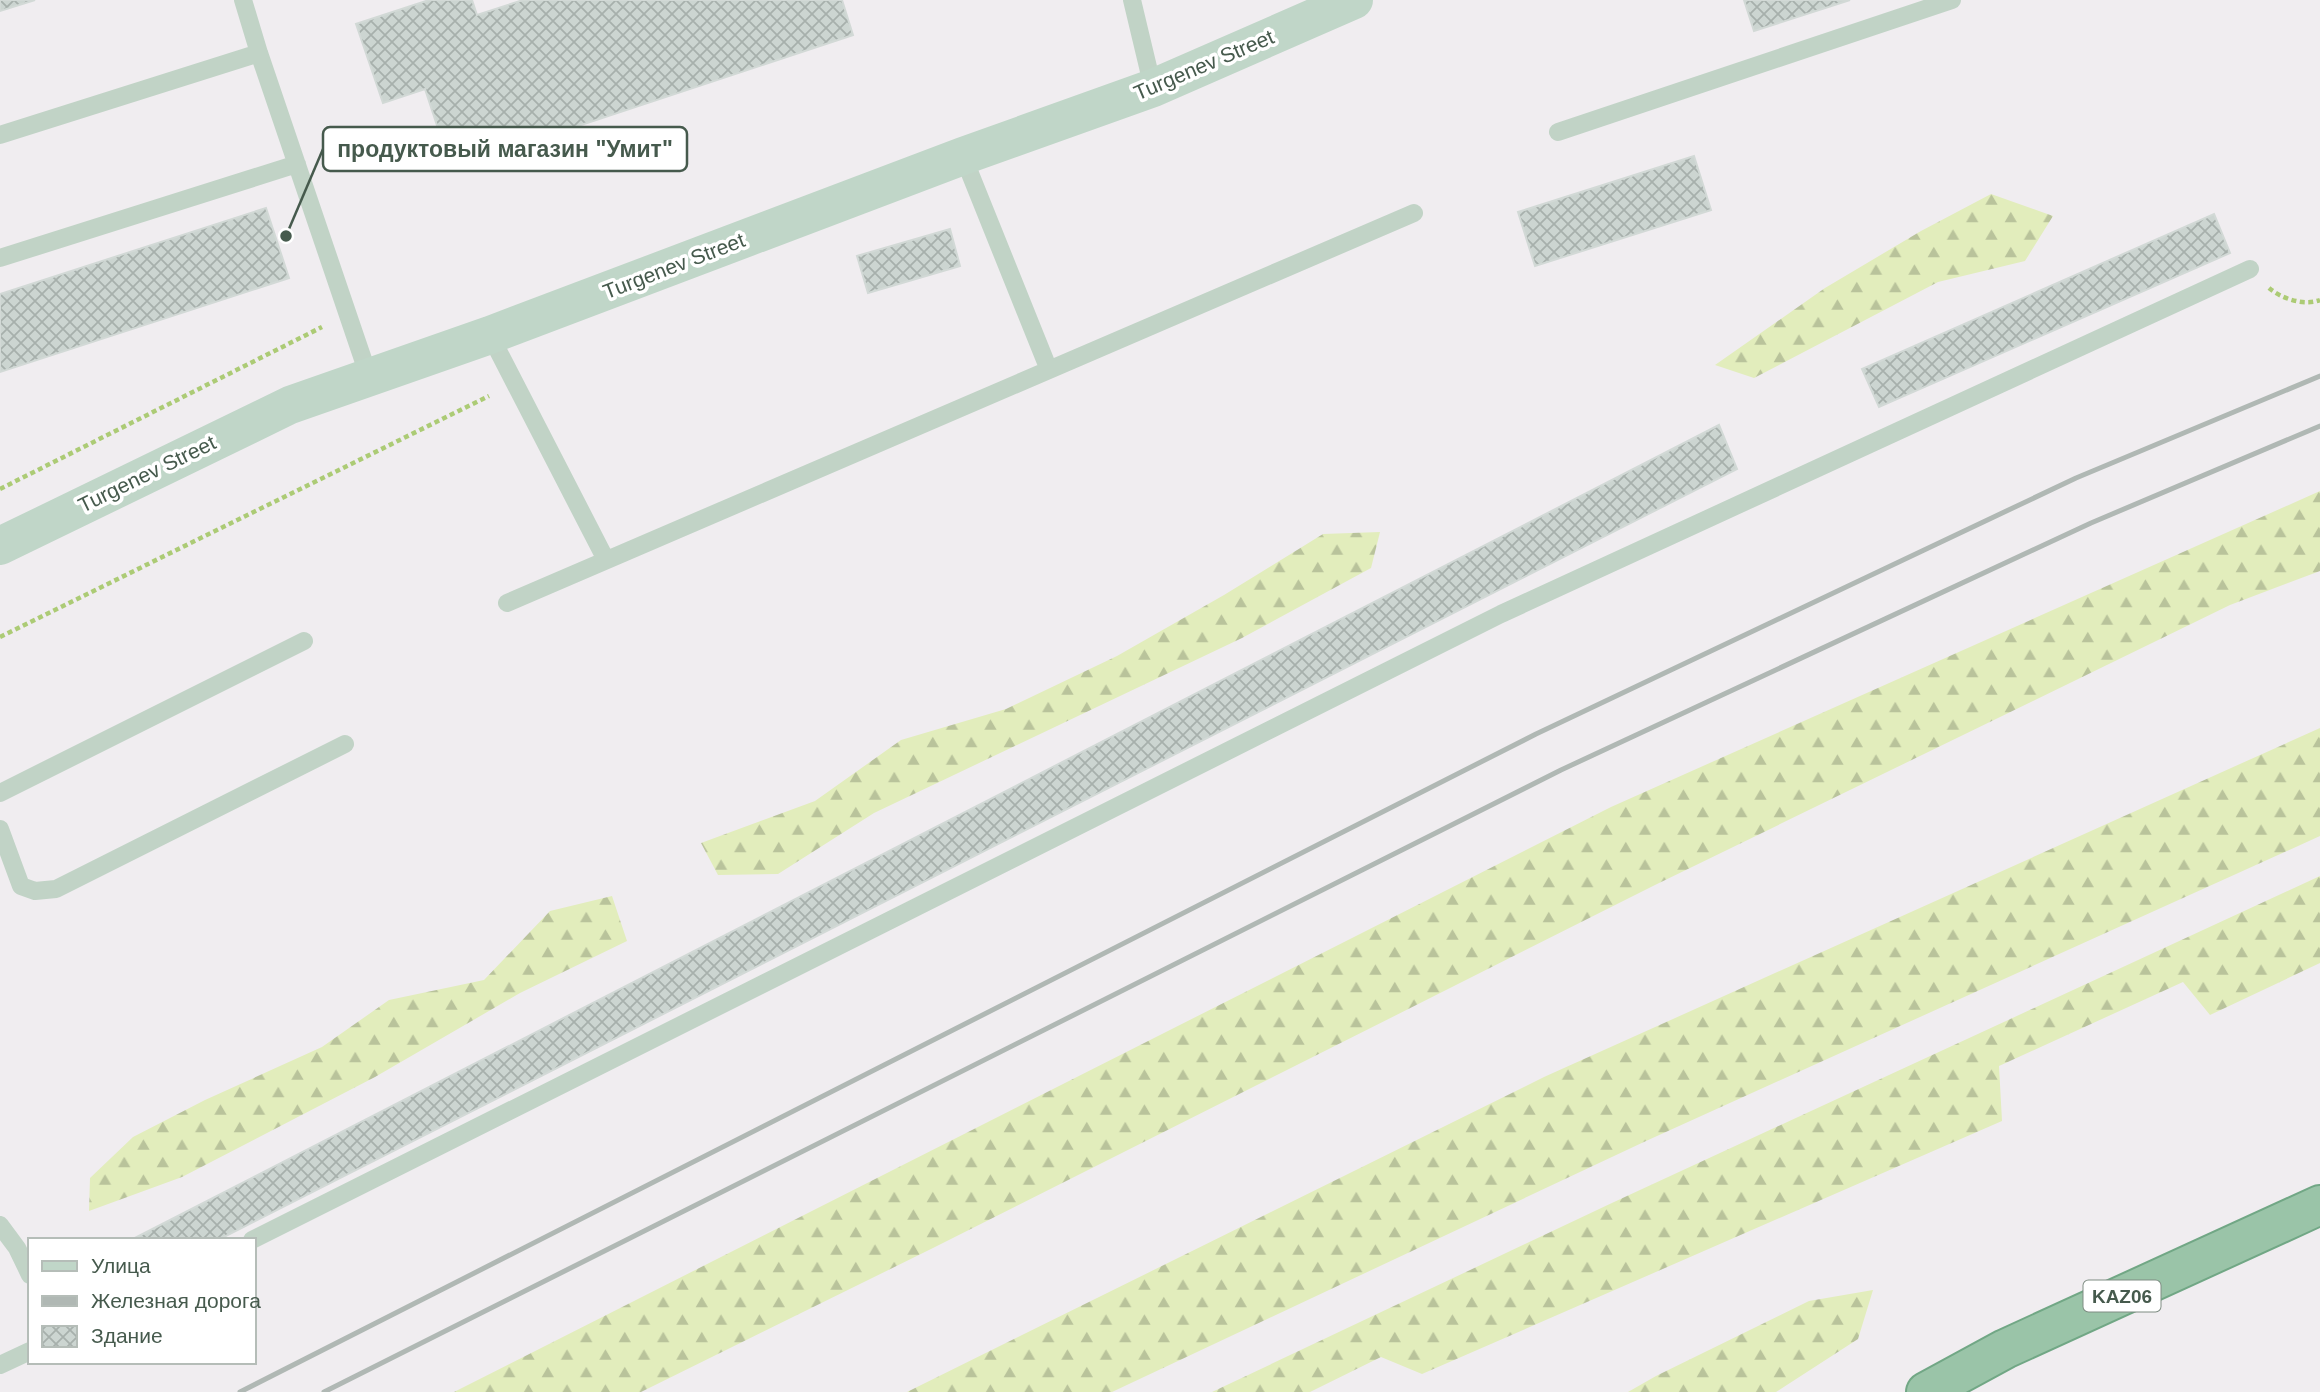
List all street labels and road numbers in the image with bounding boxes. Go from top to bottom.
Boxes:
street label: Turgenev Street [1130,25,1277,104]
street label: Turgenev Street [600,228,748,303]
street label: Turgenev Street [74,430,219,517]
road number: KАZ06 [2084,1280,2160,1312]

